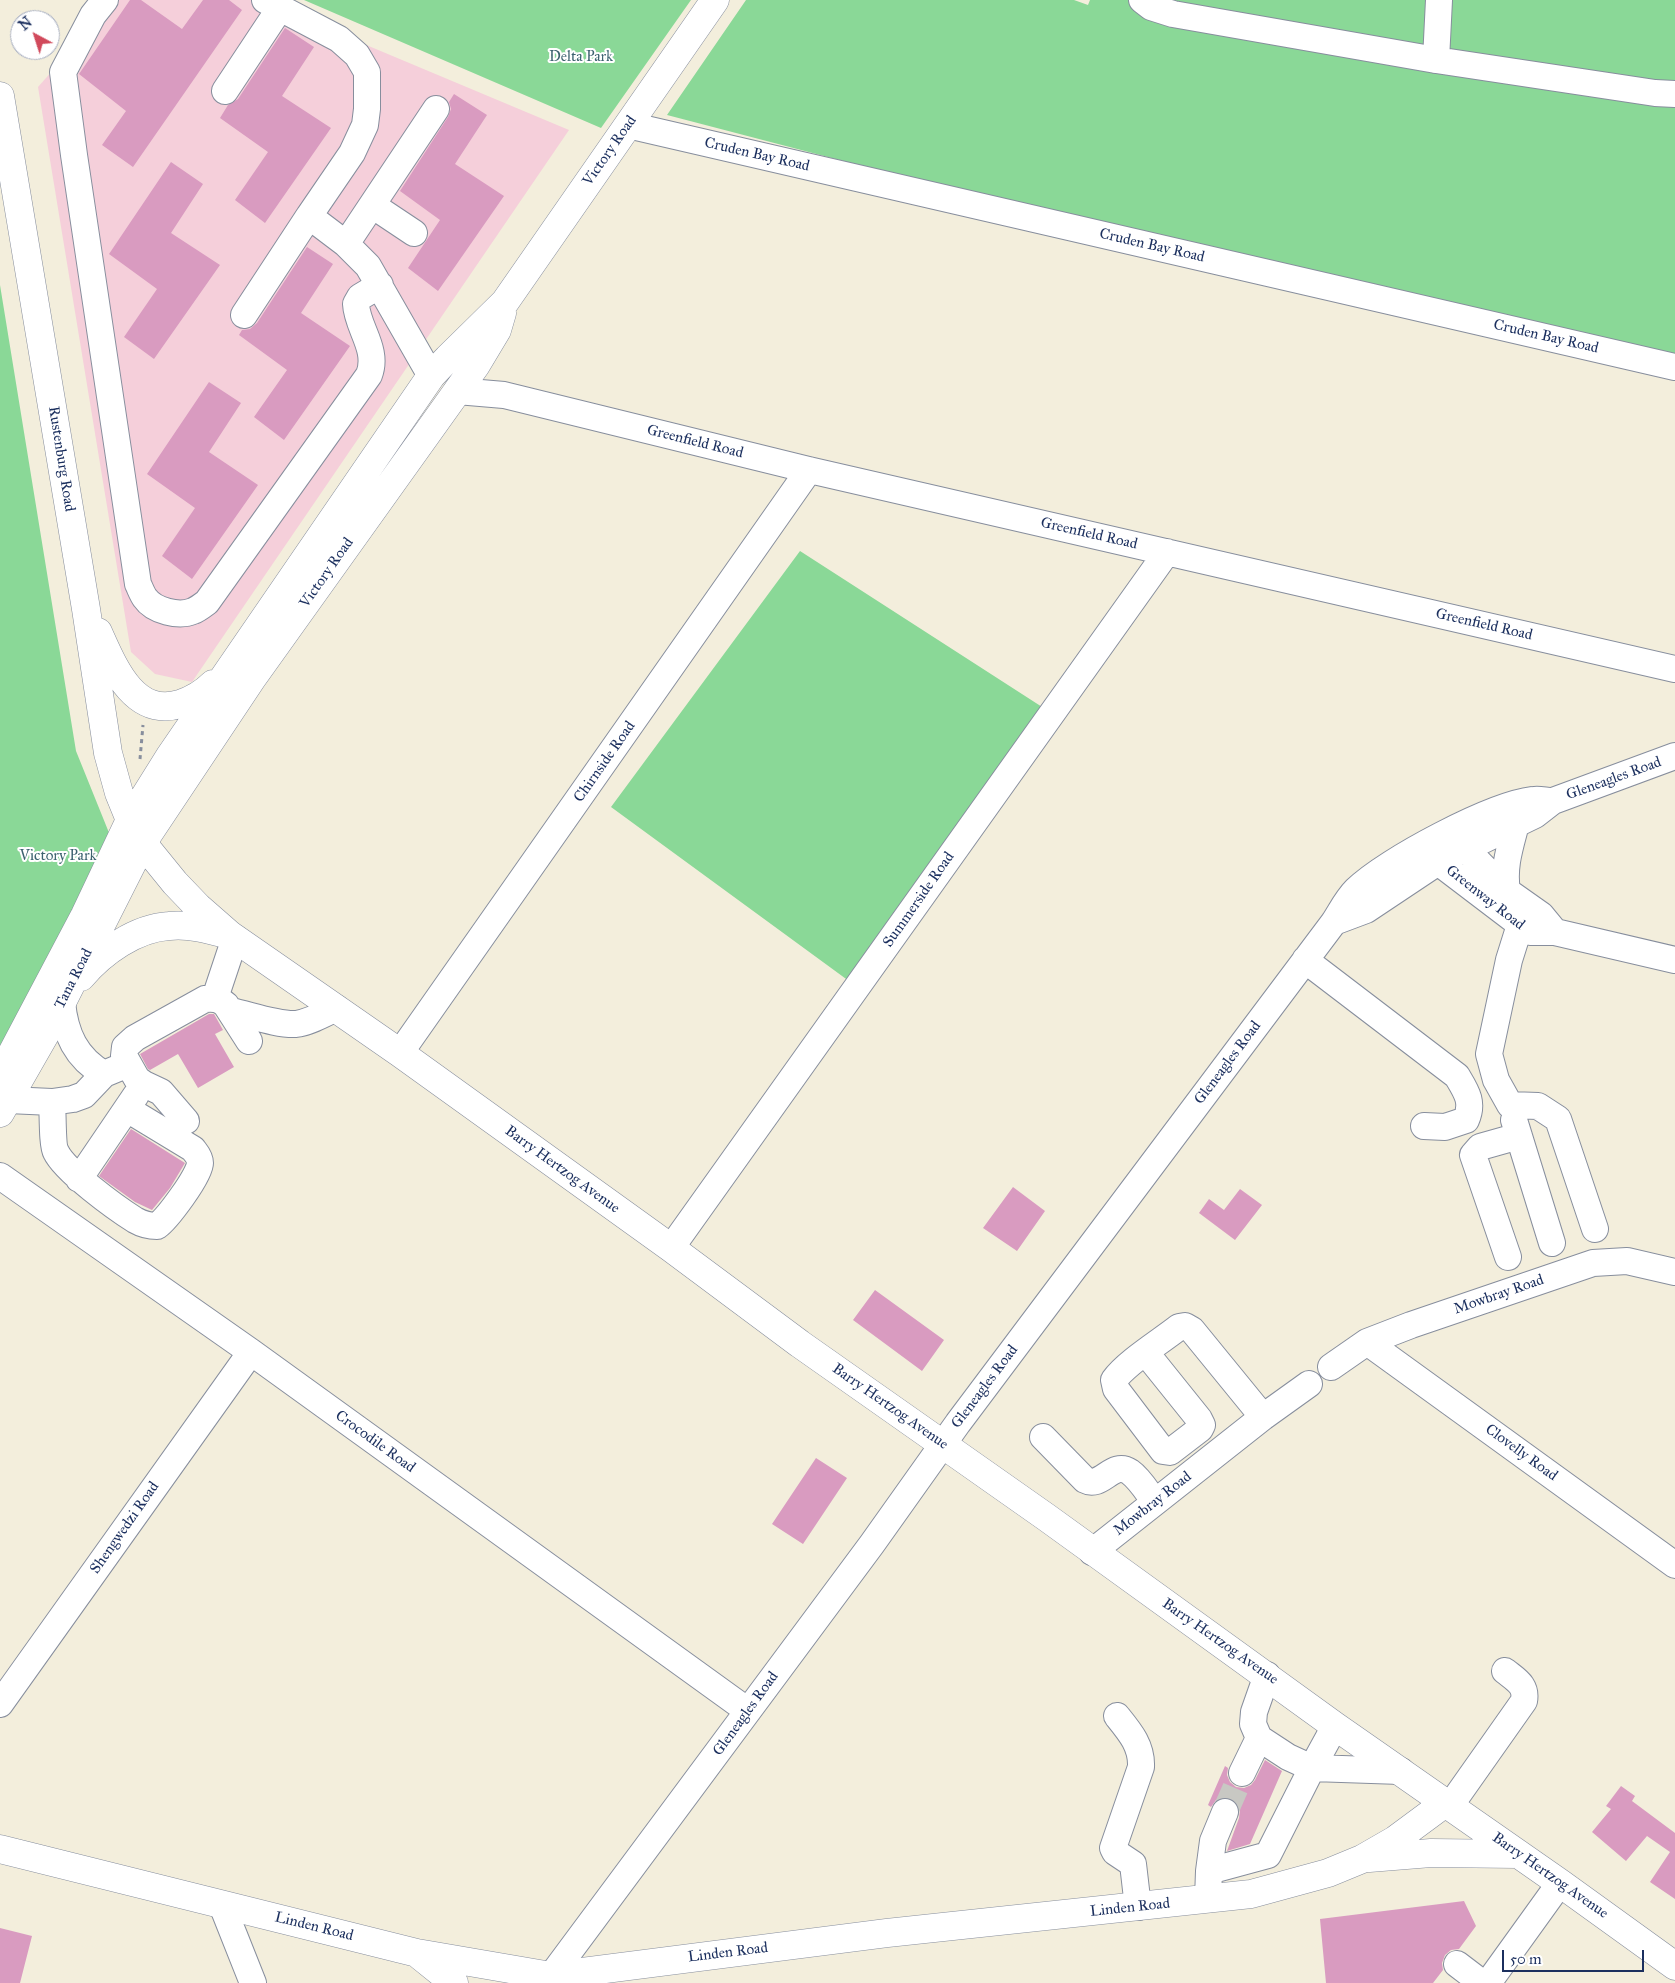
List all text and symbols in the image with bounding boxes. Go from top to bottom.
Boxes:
north arrow [10,10,60,60]
text: N [16,14,36,34]
park label: Delta Park [549,48,613,66]
street label: Victory Road [579,112,641,190]
street label: Cruden Bay Road [703,134,811,176]
street label: Cruden Bay Road [1098,225,1206,267]
street label: Cruden Bay Road [1492,316,1600,358]
street label: Rustenburg Road [44,405,78,513]
street label: Greenfield Road [645,421,745,463]
street label: Greenfield Road [1039,514,1139,554]
street label: Victory Road [296,534,358,612]
street label: Greenfield Road [1434,605,1534,645]
street label: Chirnside Road [570,718,640,806]
street label: Gleneagles Road [1564,753,1664,805]
park label: Victory Park [20,847,96,865]
street label: Summerside Road [879,849,959,951]
street label: Greenway Road [1442,862,1528,934]
street label: Tana Road [51,946,97,1012]
street label: Gleneagles Road [1191,1018,1265,1108]
street label: Barry Hertzog Avenue [501,1122,623,1218]
street label: Mowbray Road [1452,1271,1546,1319]
street label: Gleneagles Road [948,1342,1022,1432]
street label: Barry Hertzog Avenue [828,1360,952,1454]
street label: Crocodile Road [331,1407,419,1477]
street label: Clovelly Road [1481,1421,1561,1485]
street label: Mowbray Road [1110,1468,1196,1540]
street label: Shengwedzi Road [87,1479,163,1577]
street label: Barry Hertzog Avenue [1158,1595,1282,1689]
street label: Gleneagles Road [709,1668,783,1760]
street label: Barry Hertzog Avenue [1488,1829,1612,1923]
street label: Linden Road [1089,1895,1171,1921]
street label: Linden Road [273,1909,355,1945]
street label: Linden Road [687,1939,769,1967]
scale bar [1505,1940,1648,1972]
text: 50 m [1510,1950,1542,1968]

